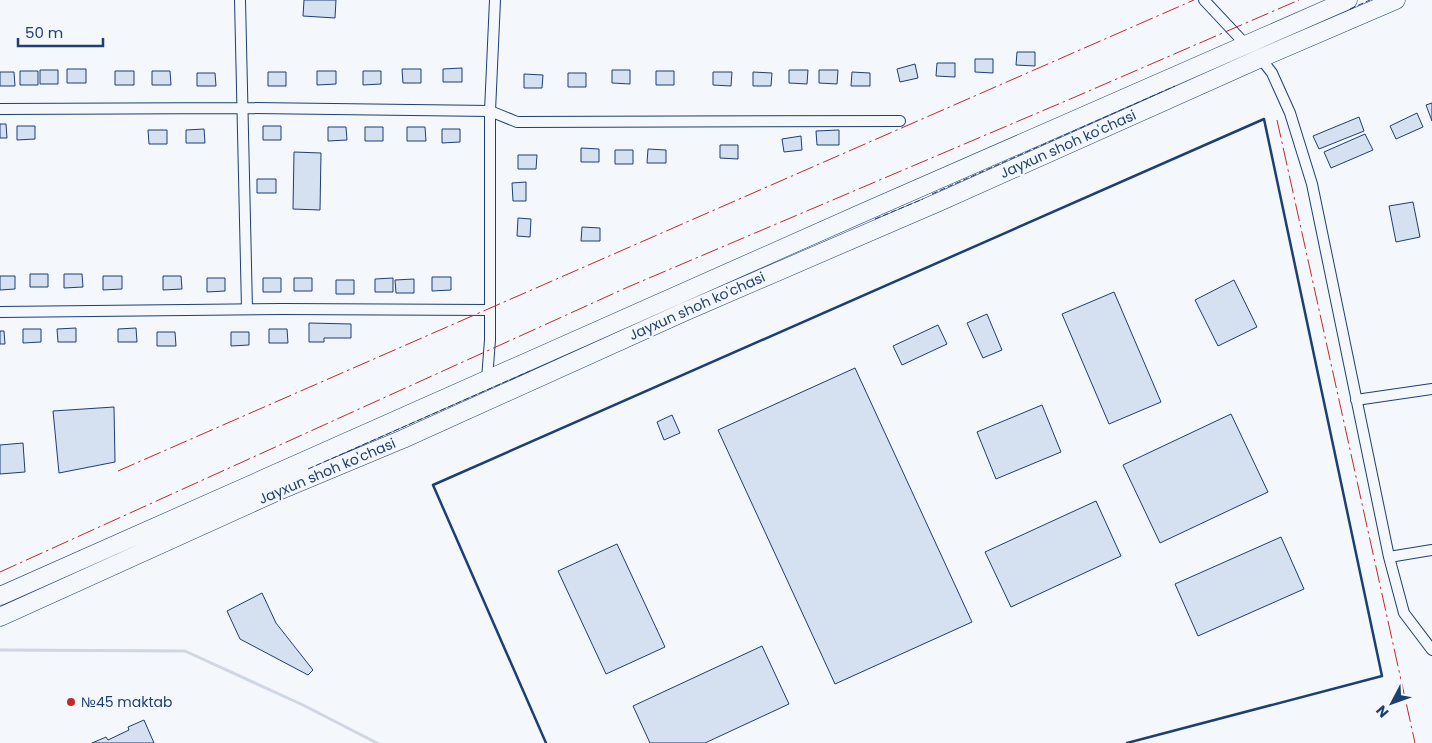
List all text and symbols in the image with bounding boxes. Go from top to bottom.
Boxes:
scale bar [18,15,102,47]
text: 50 m [25,22,63,43]
street label: Jayxun shoh ko'chasi [997,105,1139,183]
street label: Jayxun shoh ko'chasi [626,267,768,345]
street label: Jayxun shoh ko'chasi [255,433,399,509]
north arrow [1367,678,1417,728]
place label: №45 maktab [81,692,172,712]
marker: №45 maktab [65,696,77,708]
text: N [1371,701,1393,722]

